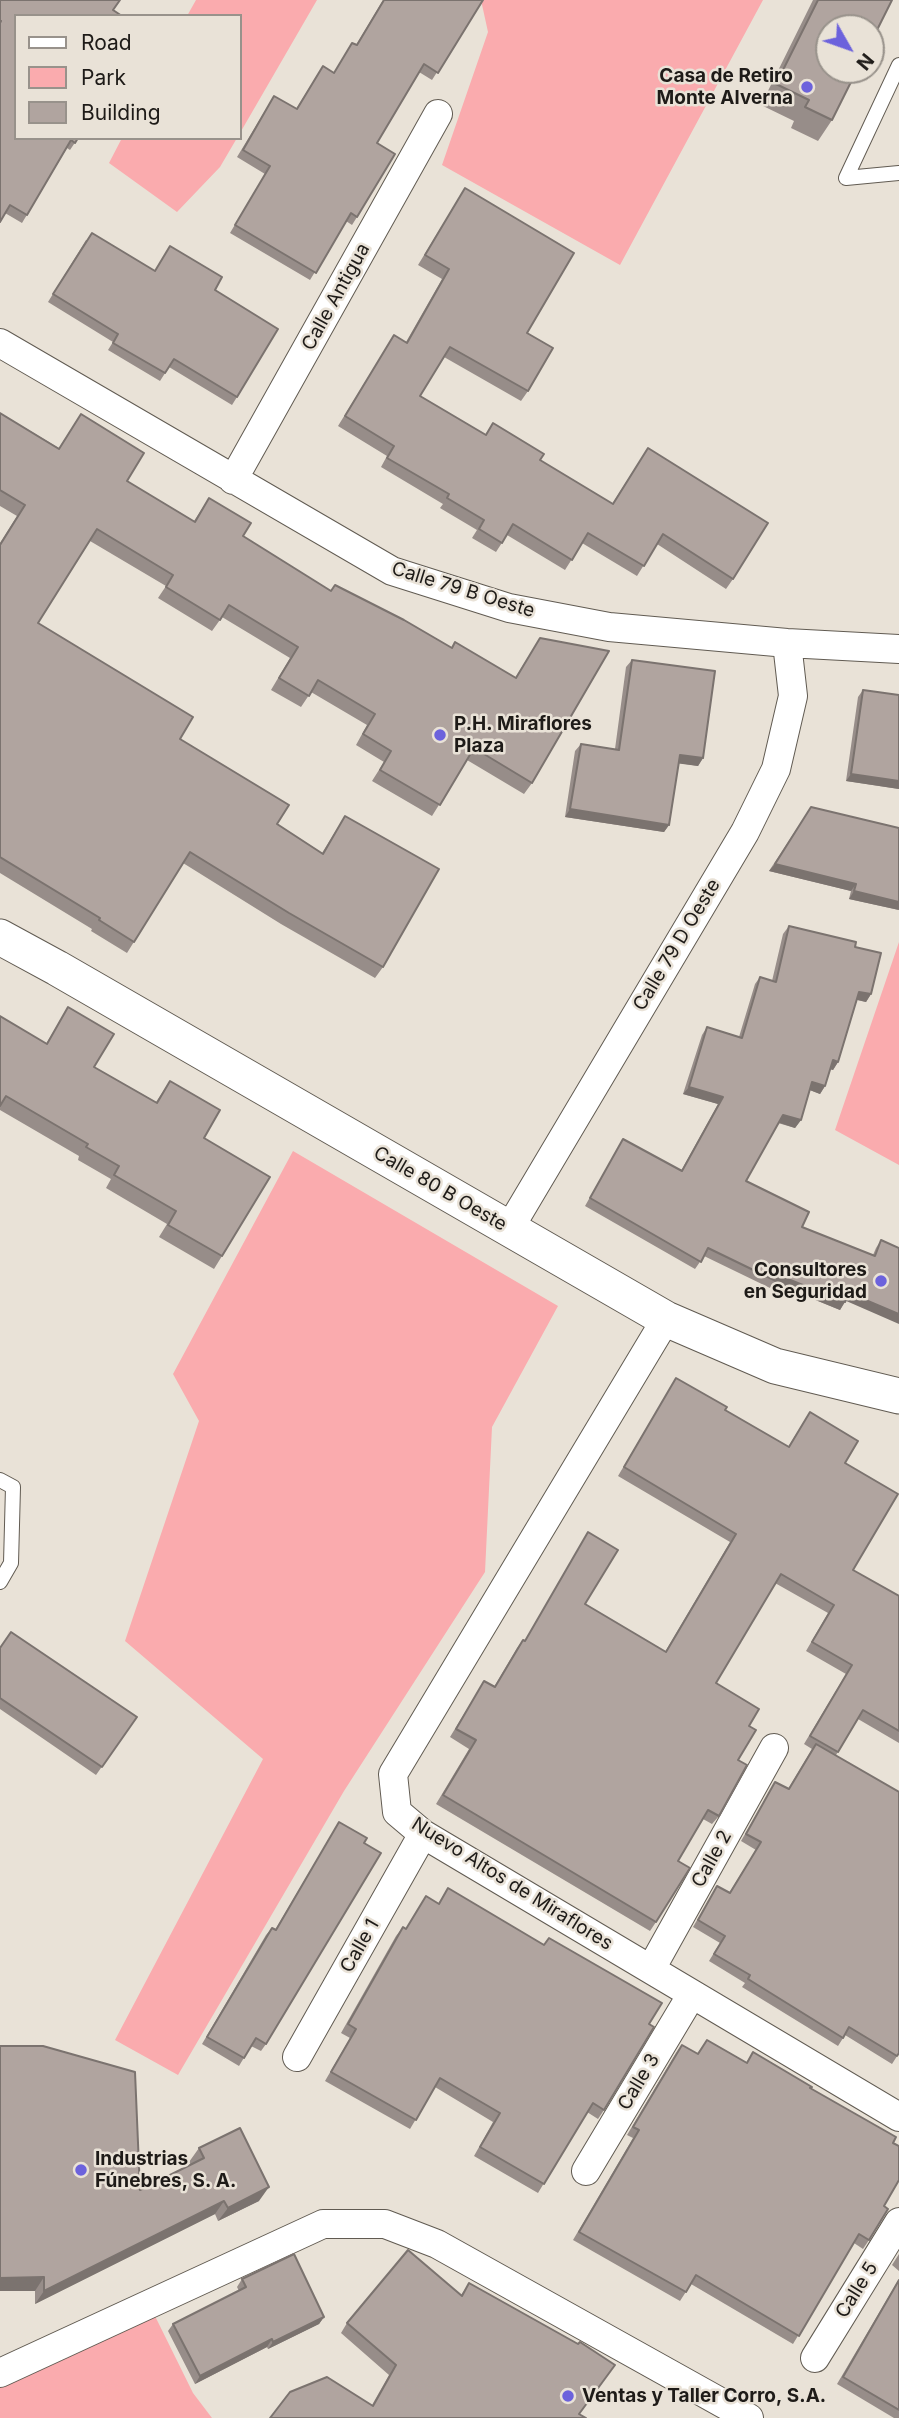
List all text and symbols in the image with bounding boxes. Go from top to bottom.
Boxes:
legend [14,14,242,140]
north arrow [815,14,885,84]
text: Road [81,30,132,55]
text: N [851,49,878,74]
text: Park [81,65,126,90]
place label: Casa de Retiro Monte Alverna [657,65,793,109]
marker: Casa de Retiro Monte Alverna [799,79,815,95]
text: Building [81,100,161,125]
street label: Calle Antigua [297,239,375,355]
street label: Calle 79 B Oeste [389,557,537,623]
place label: P.H. Miraflores Plaza [454,713,592,757]
marker: P.H. Miraflores Plaza [432,727,448,743]
street label: Calle 79 D Oeste [629,875,725,1015]
street label: Calle 80 B Oeste [369,1142,511,1236]
place label: Consultores en Seguridad [744,1259,867,1303]
marker: Consultores en Seguridad [873,1273,889,1289]
street label: Nuevo Altos de Miraflores [407,1813,617,1955]
street label: Calle 2 [687,1826,737,1892]
street label: Calle 1 [336,1915,384,1977]
street label: Calle 3 [613,2050,665,2114]
place label: Industrias Fúnebres, S. A. [95,2148,236,2192]
marker: Industrias Fúnebres, S. A. [73,2162,89,2178]
street label: Calle 5 [831,2258,883,2322]
place label: Ventas y Taller Corro, S.A. [582,2385,826,2407]
marker: Ventas y Taller Corro, S.A. [560,2388,576,2404]

